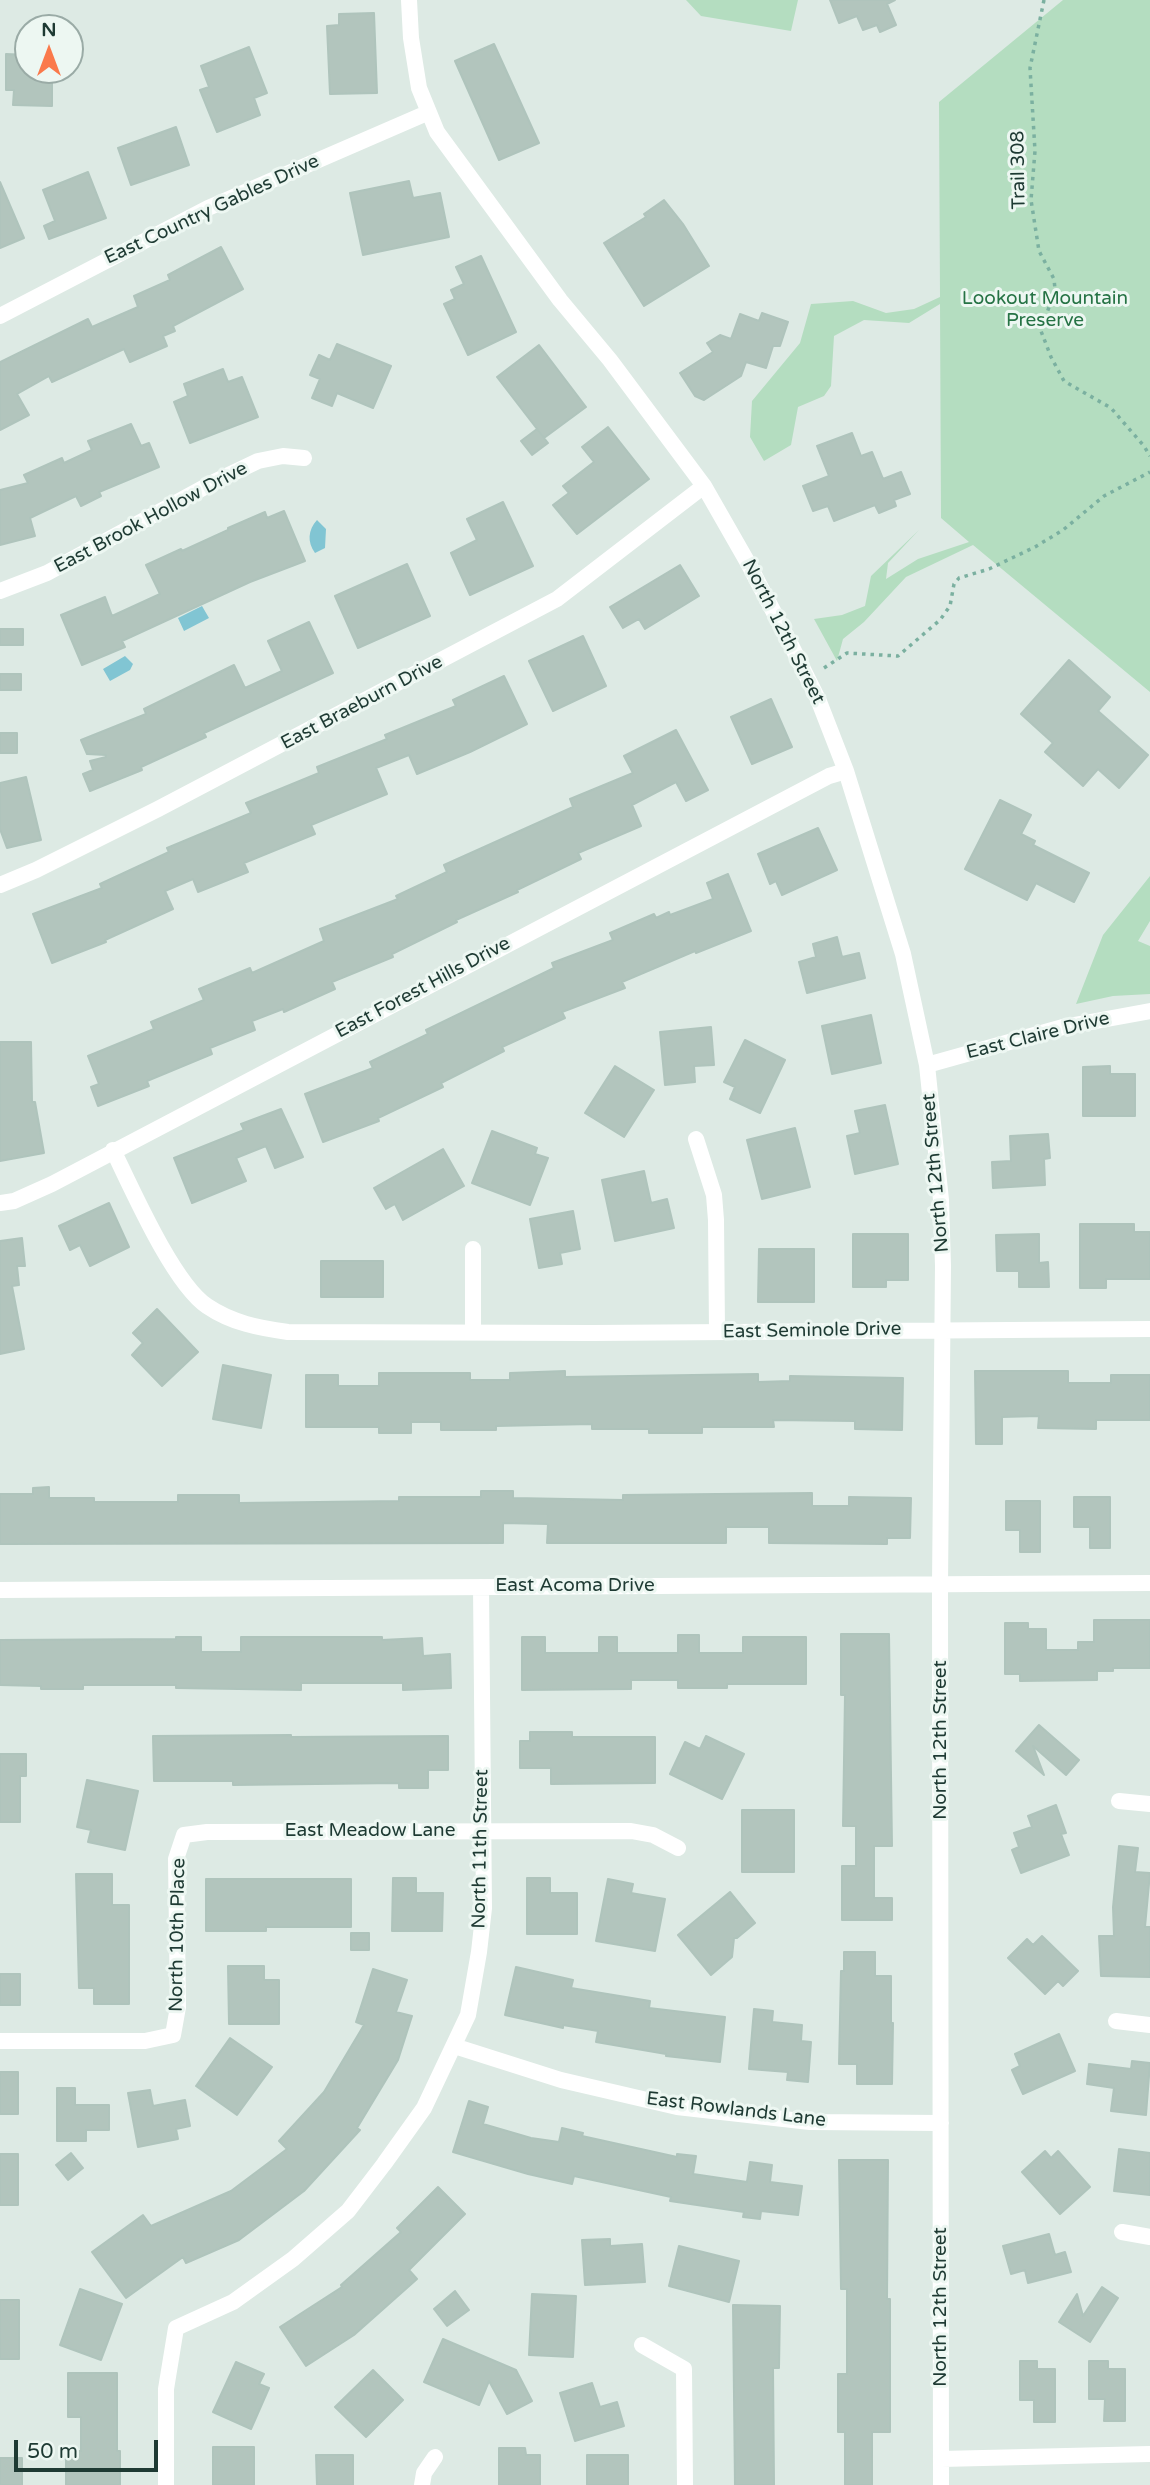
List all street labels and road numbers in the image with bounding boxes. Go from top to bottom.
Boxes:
street label: Trail 308 [1007,131,1031,209]
street label: East Country Gables Drive [101,150,323,270]
street label: East Brook Hollow Drive [50,457,252,579]
street label: North 12th Street [737,556,829,708]
street label: East Braeburn Drive [277,651,447,755]
street label: East Forest Hills Drive [332,932,514,1044]
street label: East Claire Drive [964,1007,1112,1065]
street label: North 12th Street [918,1093,954,1253]
street label: East Seminole Drive [722,1318,902,1344]
street label: East Acoma Drive [495,1575,655,1597]
street label: North 12th Street [930,1660,952,1820]
street label: North 11th Street [468,1769,494,1929]
street label: East Meadow Lane [285,1820,455,1842]
street label: North 10th Place [165,1858,191,2012]
street label: East Rowlands Lane [645,2088,827,2132]
street label: North 12th Street [930,2227,952,2387]

